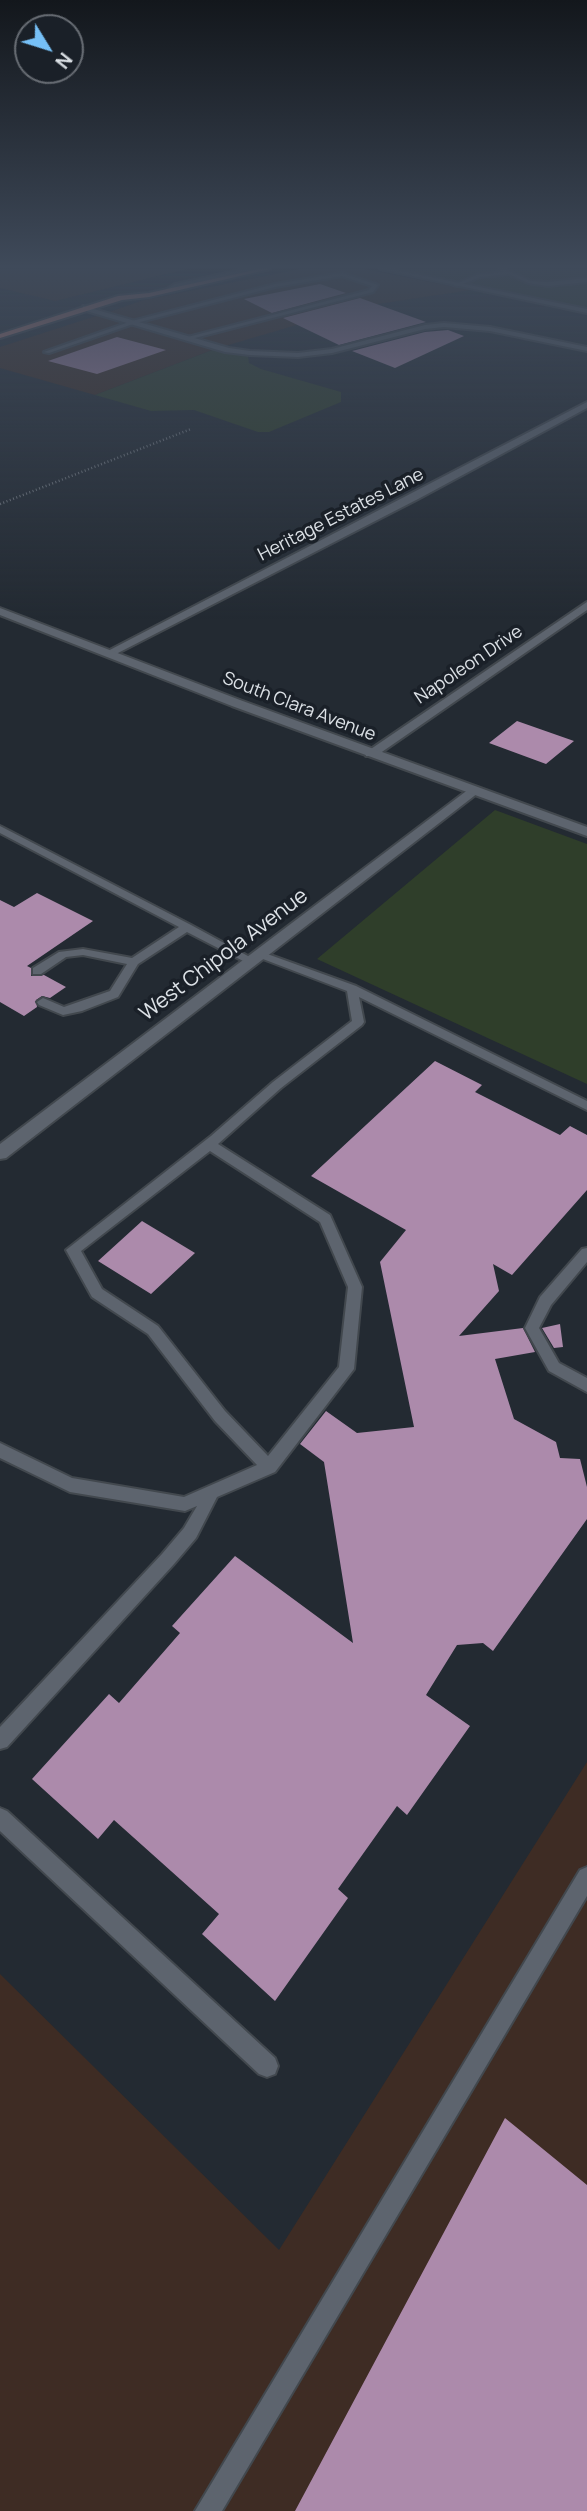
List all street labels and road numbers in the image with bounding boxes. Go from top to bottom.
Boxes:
street label: Heritage Estates Lane [254,464,428,566]
street label: Napoleon Drive [411,621,527,709]
street label: South Clara Avenue [219,668,379,746]
street label: West Chipola Avenue [135,883,313,1027]

